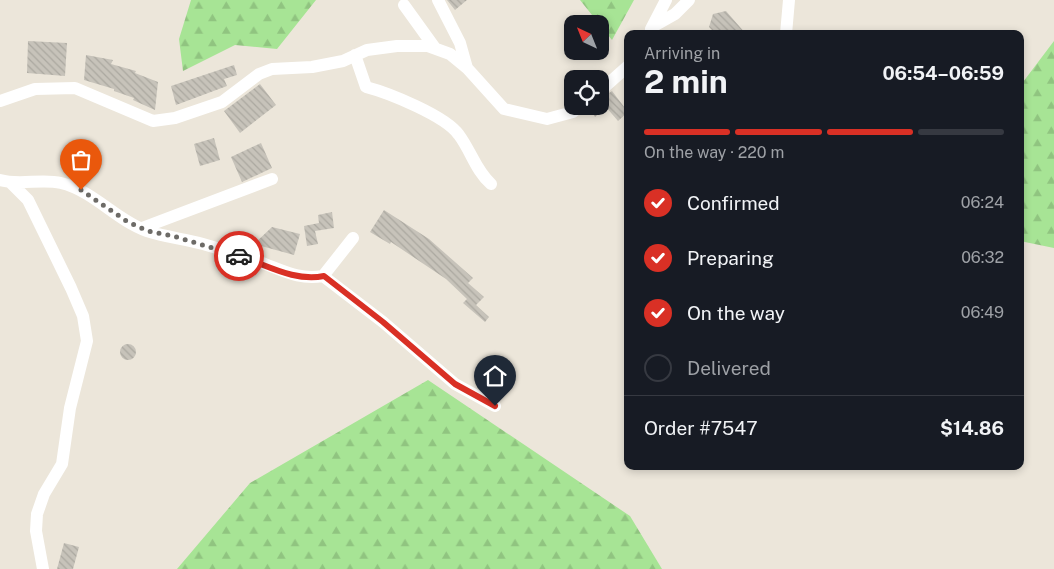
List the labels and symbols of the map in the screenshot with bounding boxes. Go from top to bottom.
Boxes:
north arrow [564,15,609,60]
pin [60,139,102,190]
courier [214,231,264,281]
pin [474,355,516,406]

